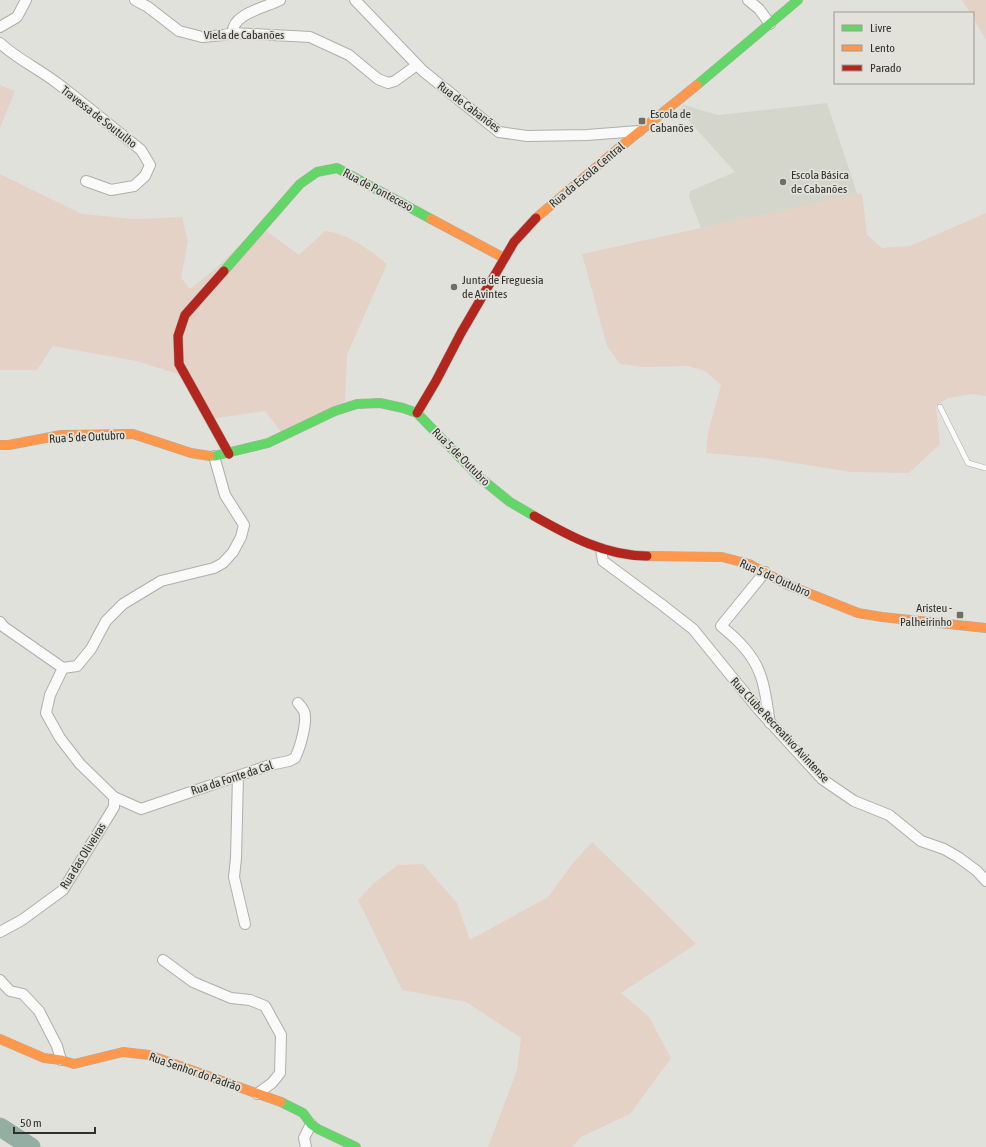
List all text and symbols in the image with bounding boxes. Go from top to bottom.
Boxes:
legend [834,12,974,84]
text: Livre [870,21,891,35]
street label: Viela de Cabanões [204,28,284,42]
text: Lento [870,41,895,55]
text: Parado [870,61,902,75]
street label: Rua de Cabanões [435,79,503,135]
street label: Travessa de Soutulho [58,83,140,151]
place label: Escola de Cabanões [650,107,693,135]
marker: Escola de Cabanões [637,116,647,126]
street label: Rua da Escola Central [547,139,628,211]
street label: Rua de Ponteceso [340,166,416,215]
place label: Escola Básica de Cabanões [791,168,849,196]
marker: Escola Básica de Cabanões [778,177,788,187]
place label: Junta de Freguesia de Avintes [462,273,543,301]
marker: Junta de Freguesia de Avintes [449,282,459,292]
street label: Rua 5 de Outubro [429,425,493,489]
street label: Rua 5 de Outubro [49,428,126,446]
street label: Rua 5 de Outubro [737,556,813,600]
place label: Aristeu - Palheirinho [900,601,952,629]
marker: Aristeu - Palheirinho [955,610,965,620]
street label: Rua Clube Recreativo Avintense [728,675,832,785]
street label: Rua da Fonte da Cal [189,758,276,798]
street label: Rua das Oliveiras [57,820,109,892]
street label: Rua Senhor do Padrão [147,1050,243,1094]
scale bar [14,1109,95,1135]
text: 50 m [20,1116,42,1130]

